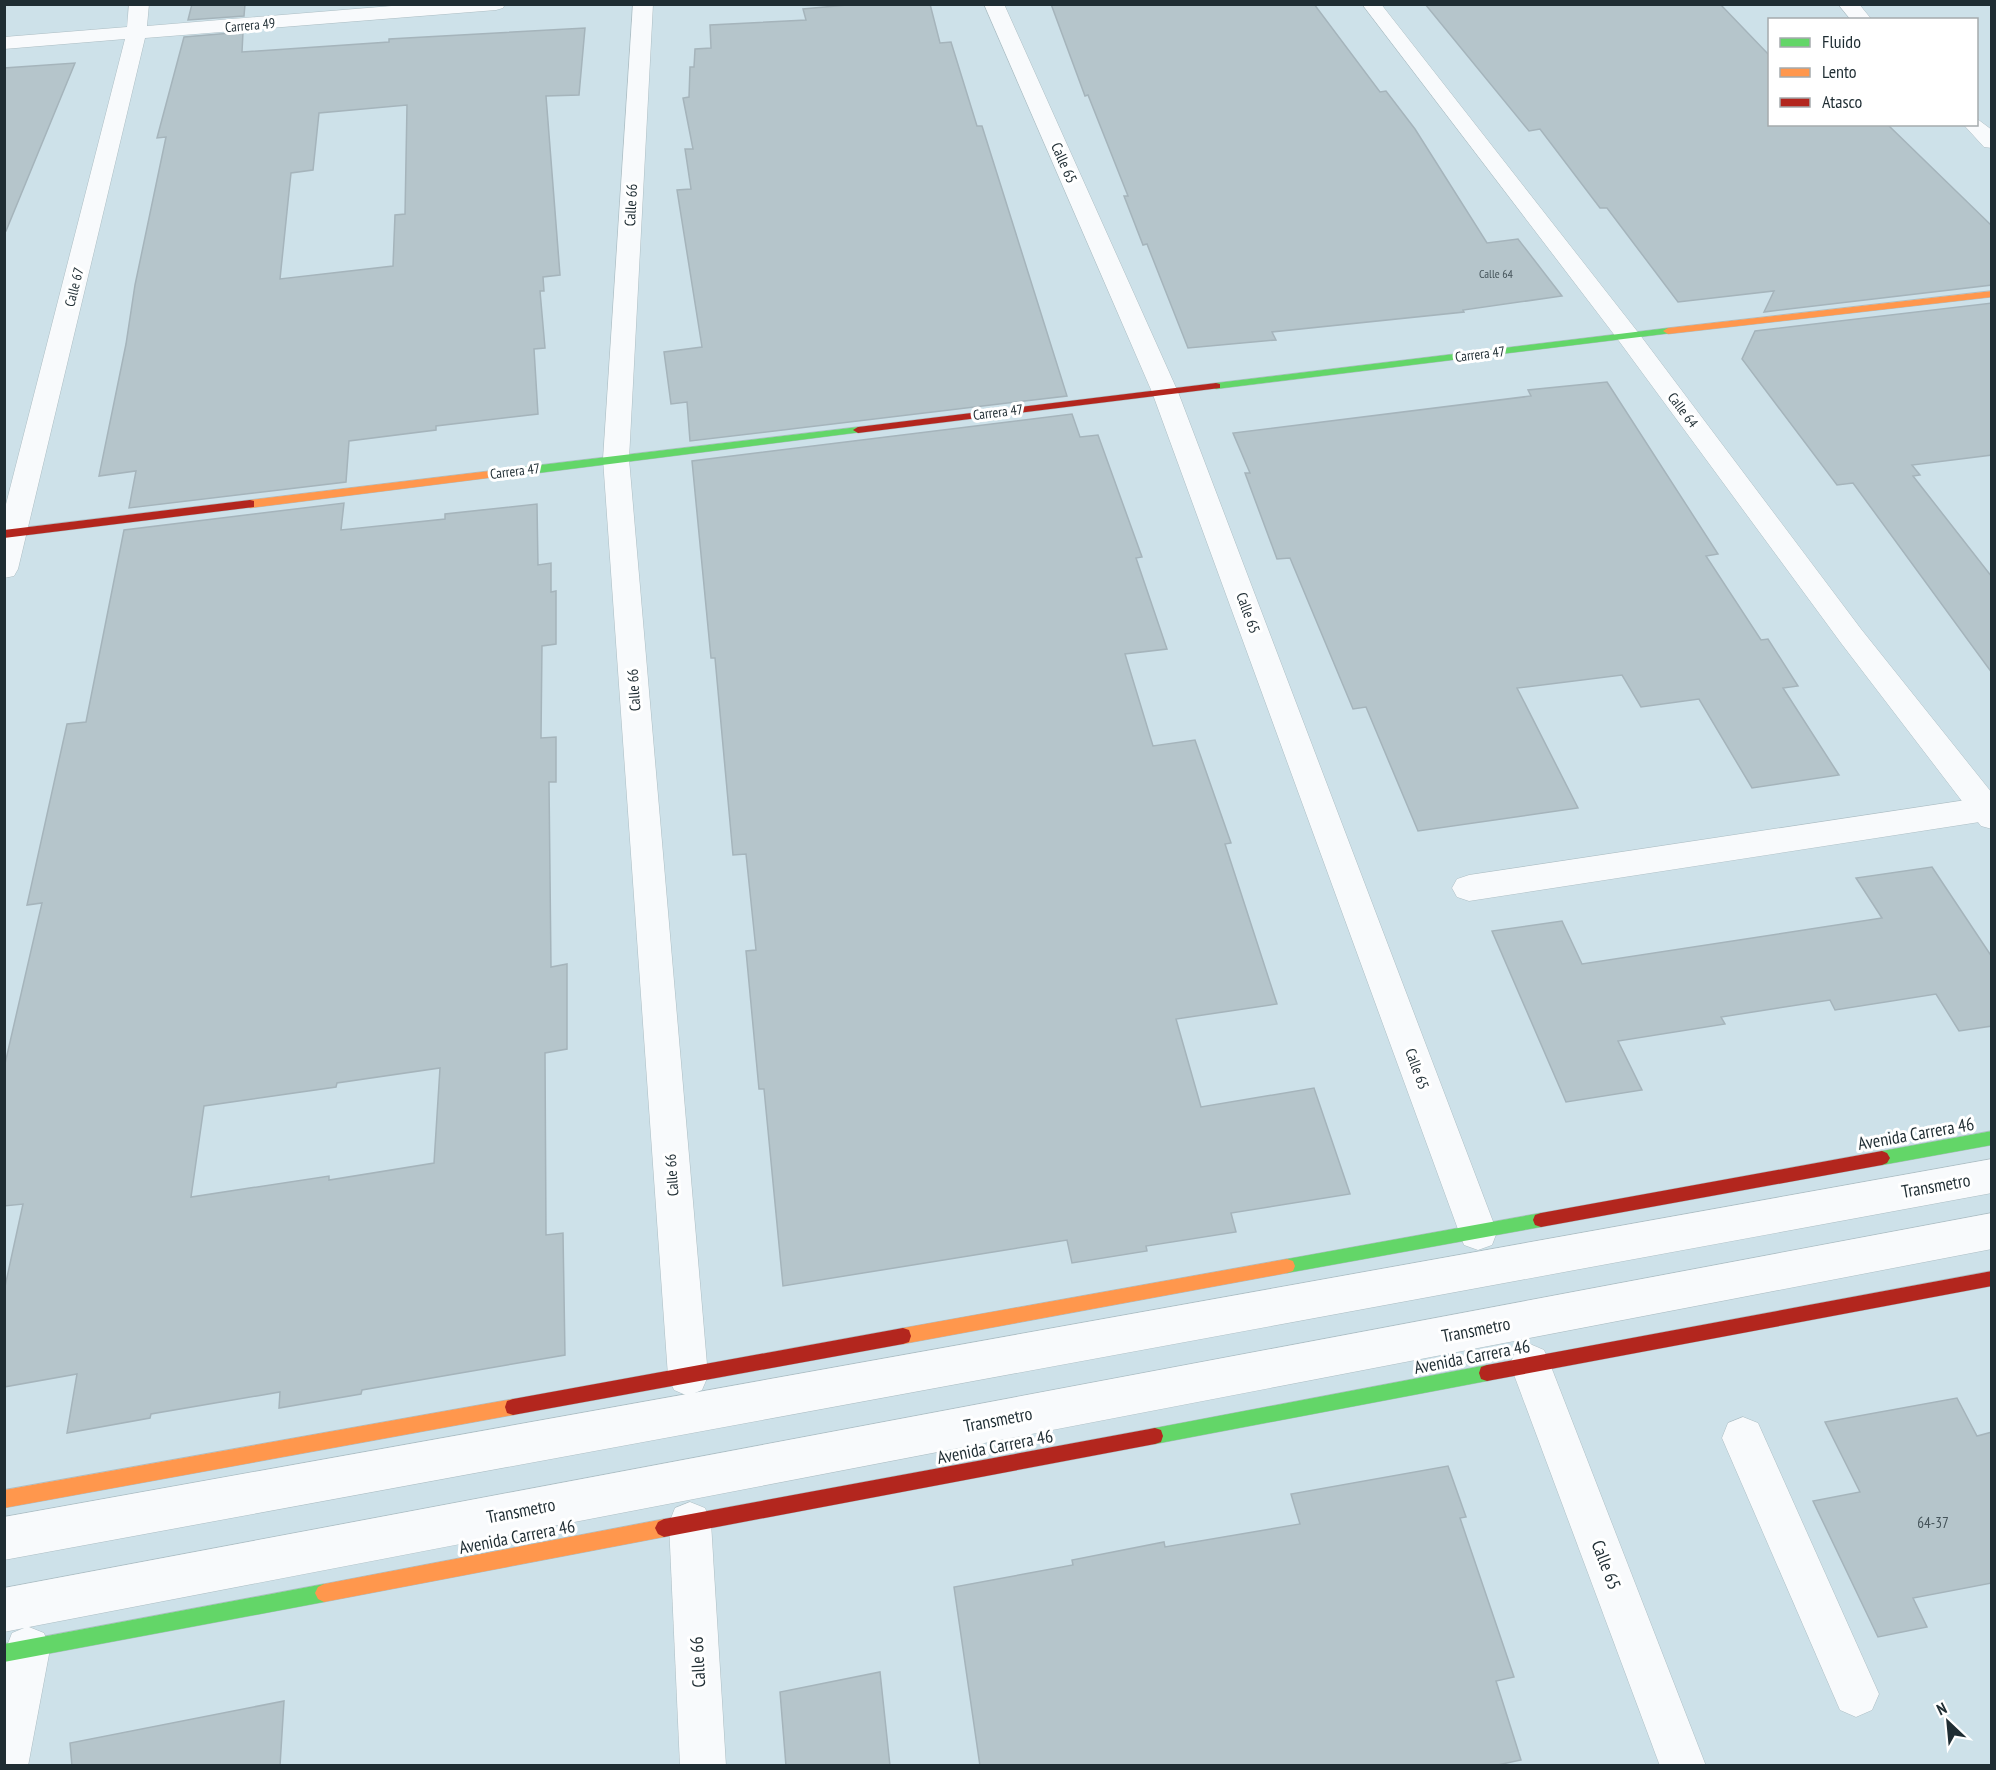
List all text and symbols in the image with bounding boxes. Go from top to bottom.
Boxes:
street label: Carrera 49 [224,14,276,36]
legend [1768,18,1978,126]
text: Fluido [1822,30,1861,53]
text: Lento [1822,60,1857,83]
text: Atasco [1822,90,1863,113]
street label: Calle 65 [1047,139,1082,186]
street label: Calle 66 [620,183,641,227]
street label: Calle 67 [60,266,88,308]
house number: Calle 64 [1479,266,1514,281]
street label: Carrera 47 [1454,342,1506,366]
street label: Calle 64 [1664,389,1703,432]
street label: Carrera 47 [972,400,1024,424]
street label: Carrera 47 [489,459,541,483]
street label: Calle 65 [1232,590,1265,636]
street label: Calle 66 [623,668,644,712]
street label: Calle 65 [1401,1046,1434,1092]
street label: Avenida Carrera 46 [1856,1112,1976,1155]
street label: Calle 66 [661,1153,682,1197]
street label: Transmetro [1900,1168,1972,1203]
street label: Transmetro [1440,1312,1512,1347]
street label: Avenida Carrera 46 [1412,1334,1532,1379]
street label: Transmetro [962,1402,1034,1437]
street label: Avenida Carrera 46 [935,1424,1055,1469]
street label: Transmetro [485,1493,557,1528]
house number: 64-37 [1917,1513,1949,1532]
street label: Avenida Carrera 46 [457,1514,577,1559]
street label: Calle 65 [1587,1537,1626,1593]
street label: Calle 66 [685,1636,710,1688]
north arrow [1918,1692,1978,1752]
text: N [1933,1698,1950,1719]

